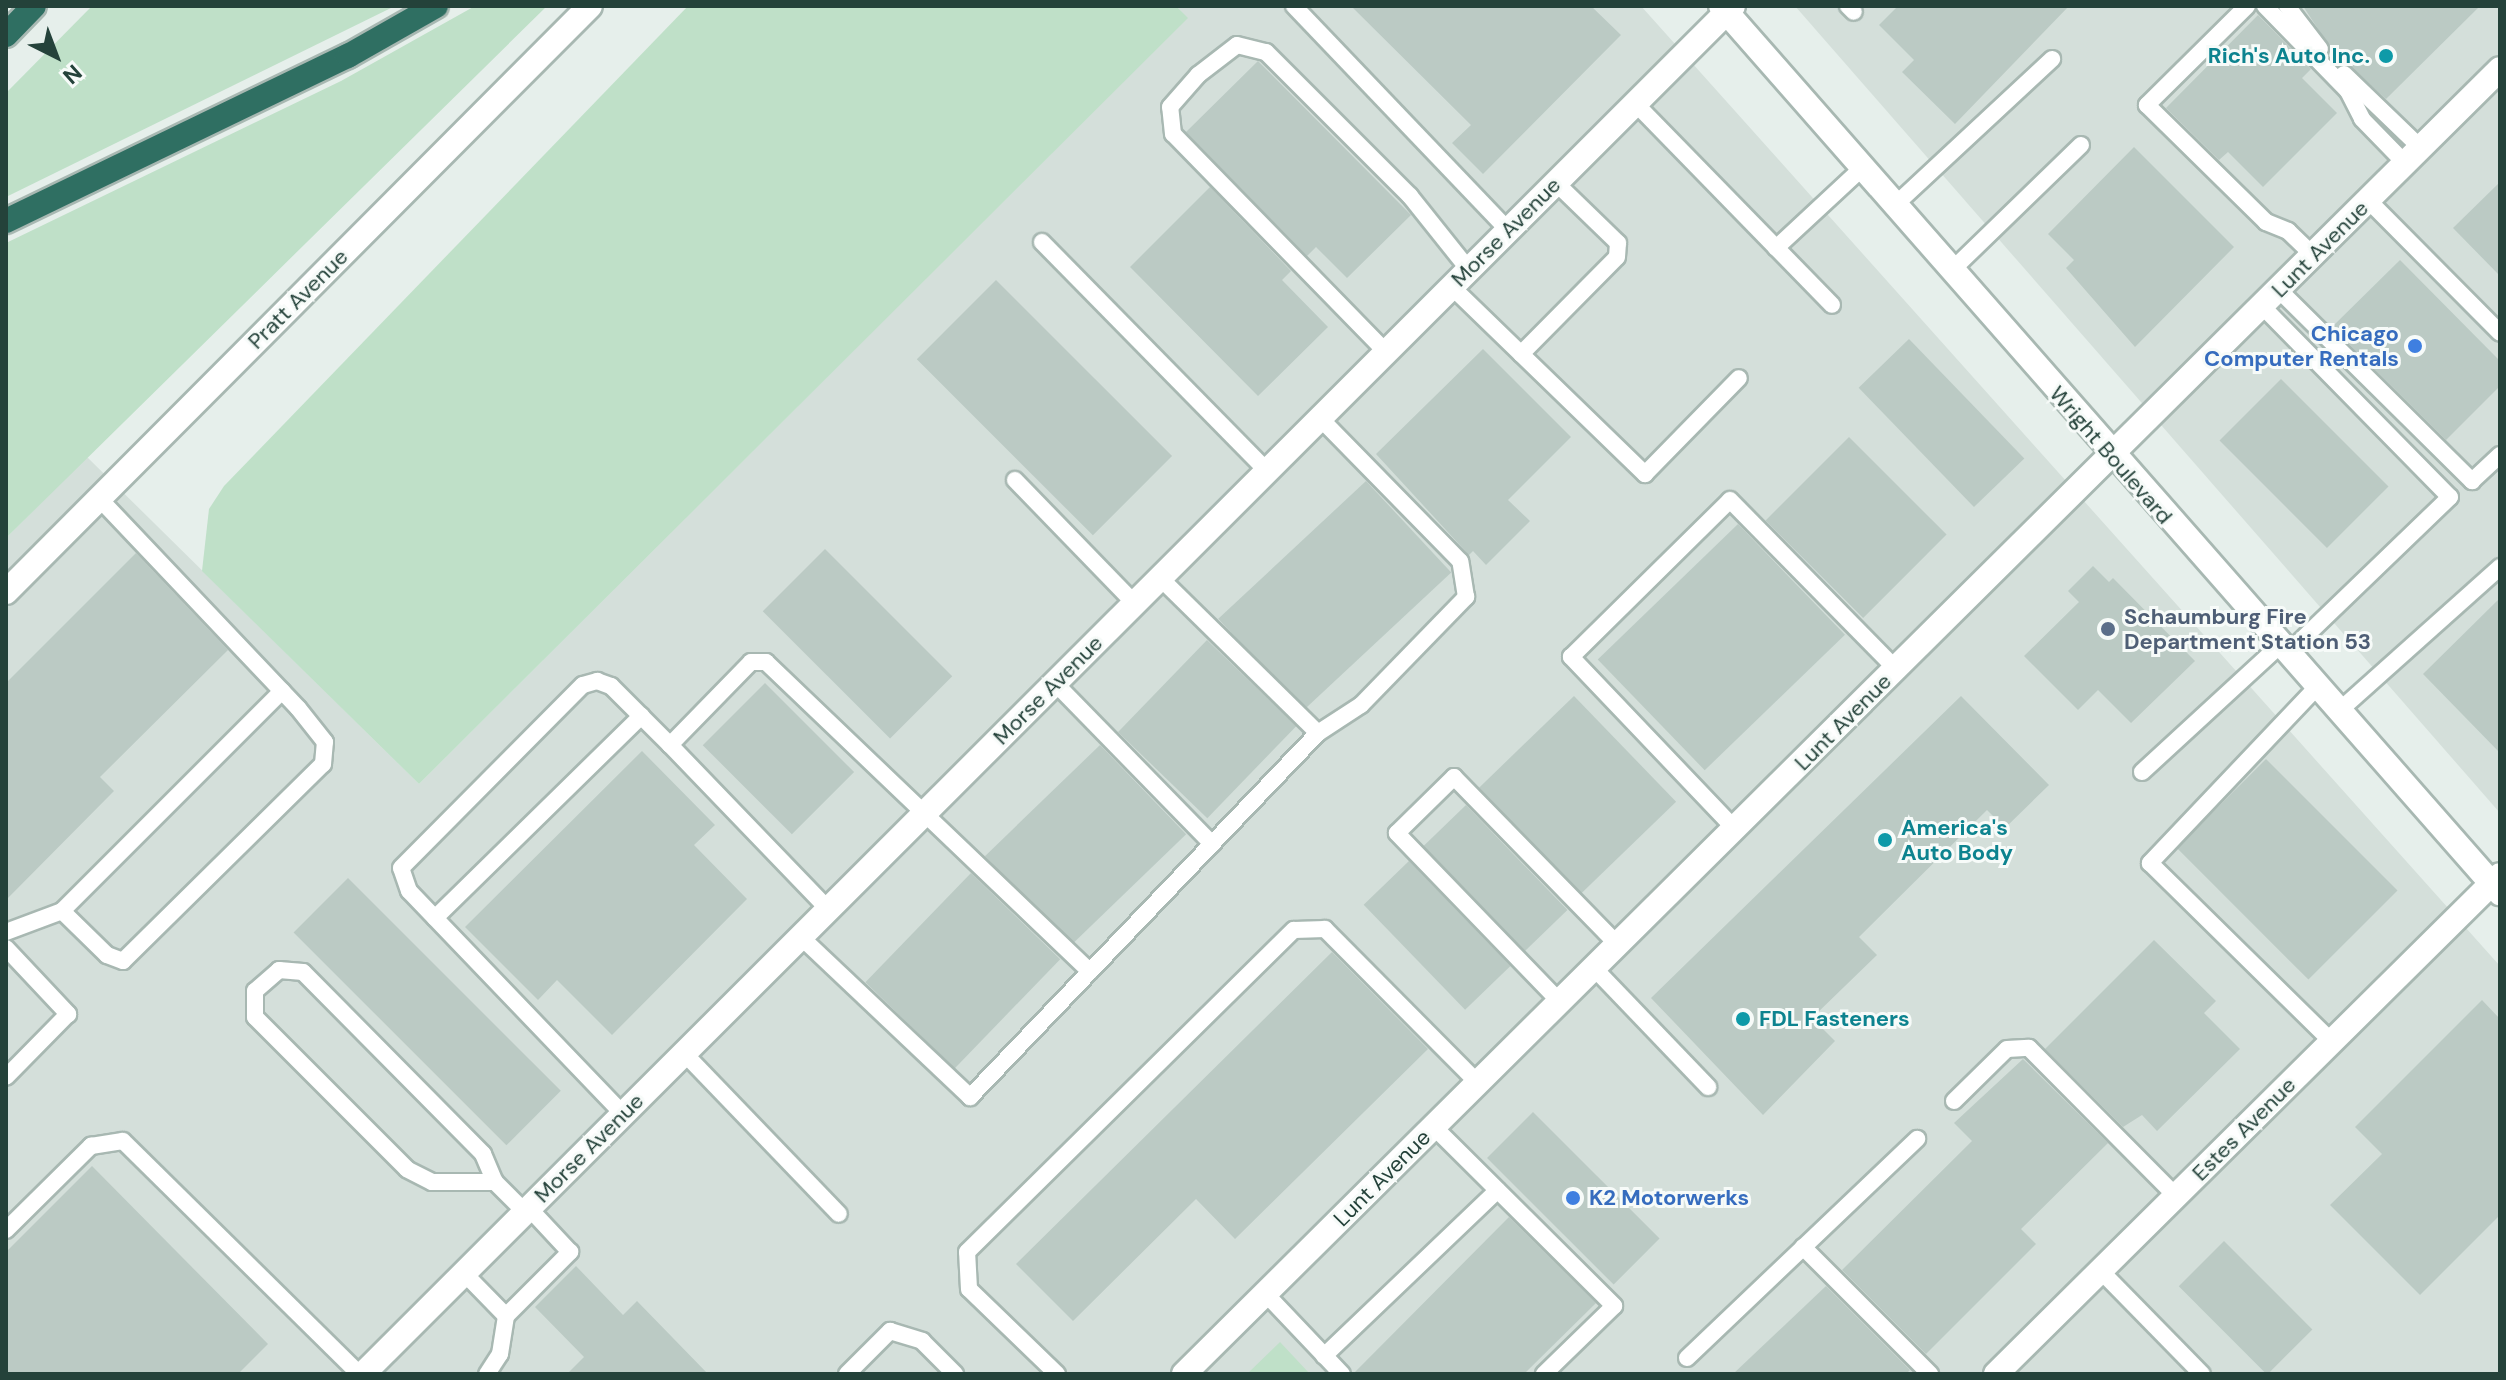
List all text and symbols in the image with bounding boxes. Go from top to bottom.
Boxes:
north arrow [16,16,96,96]
place label: Rich's Auto Inc. [2208,43,2370,69]
marker: Rich's Auto Inc. [2377,47,2395,65]
text: N [57,58,88,90]
street label: Morse Avenue [1446,172,1566,292]
street label: Lunt Avenue [2266,195,2374,303]
street label: Pratt Avenue [243,244,353,354]
place label: Chicago Computer Rentals [2204,320,2399,372]
marker: Chicago Computer Rentals [2406,337,2424,355]
street label: Wright Boulevard [2044,381,2178,529]
place label: Schaumburg Fire Department Station 53 [2124,603,2371,654]
marker: Schaumburg Fire Department Station 53 [2099,620,2117,638]
street label: Morse Avenue [988,630,1108,750]
street label: Lunt Avenue [1789,668,1897,776]
place label: America's Auto Body [1901,814,2013,866]
marker: America's Auto Body [1876,831,1894,849]
place label: FDL Fasteners [1759,1006,1910,1032]
marker: FDL Fasteners [1734,1010,1752,1028]
street label: Estes Avenue [2187,1072,2301,1186]
street label: Morse Avenue [529,1088,649,1208]
street label: Lunt Avenue [1328,1124,1436,1232]
place label: K2 Motorwerks [1589,1185,1749,1211]
marker: K2 Motorwerks [1564,1189,1582,1207]

